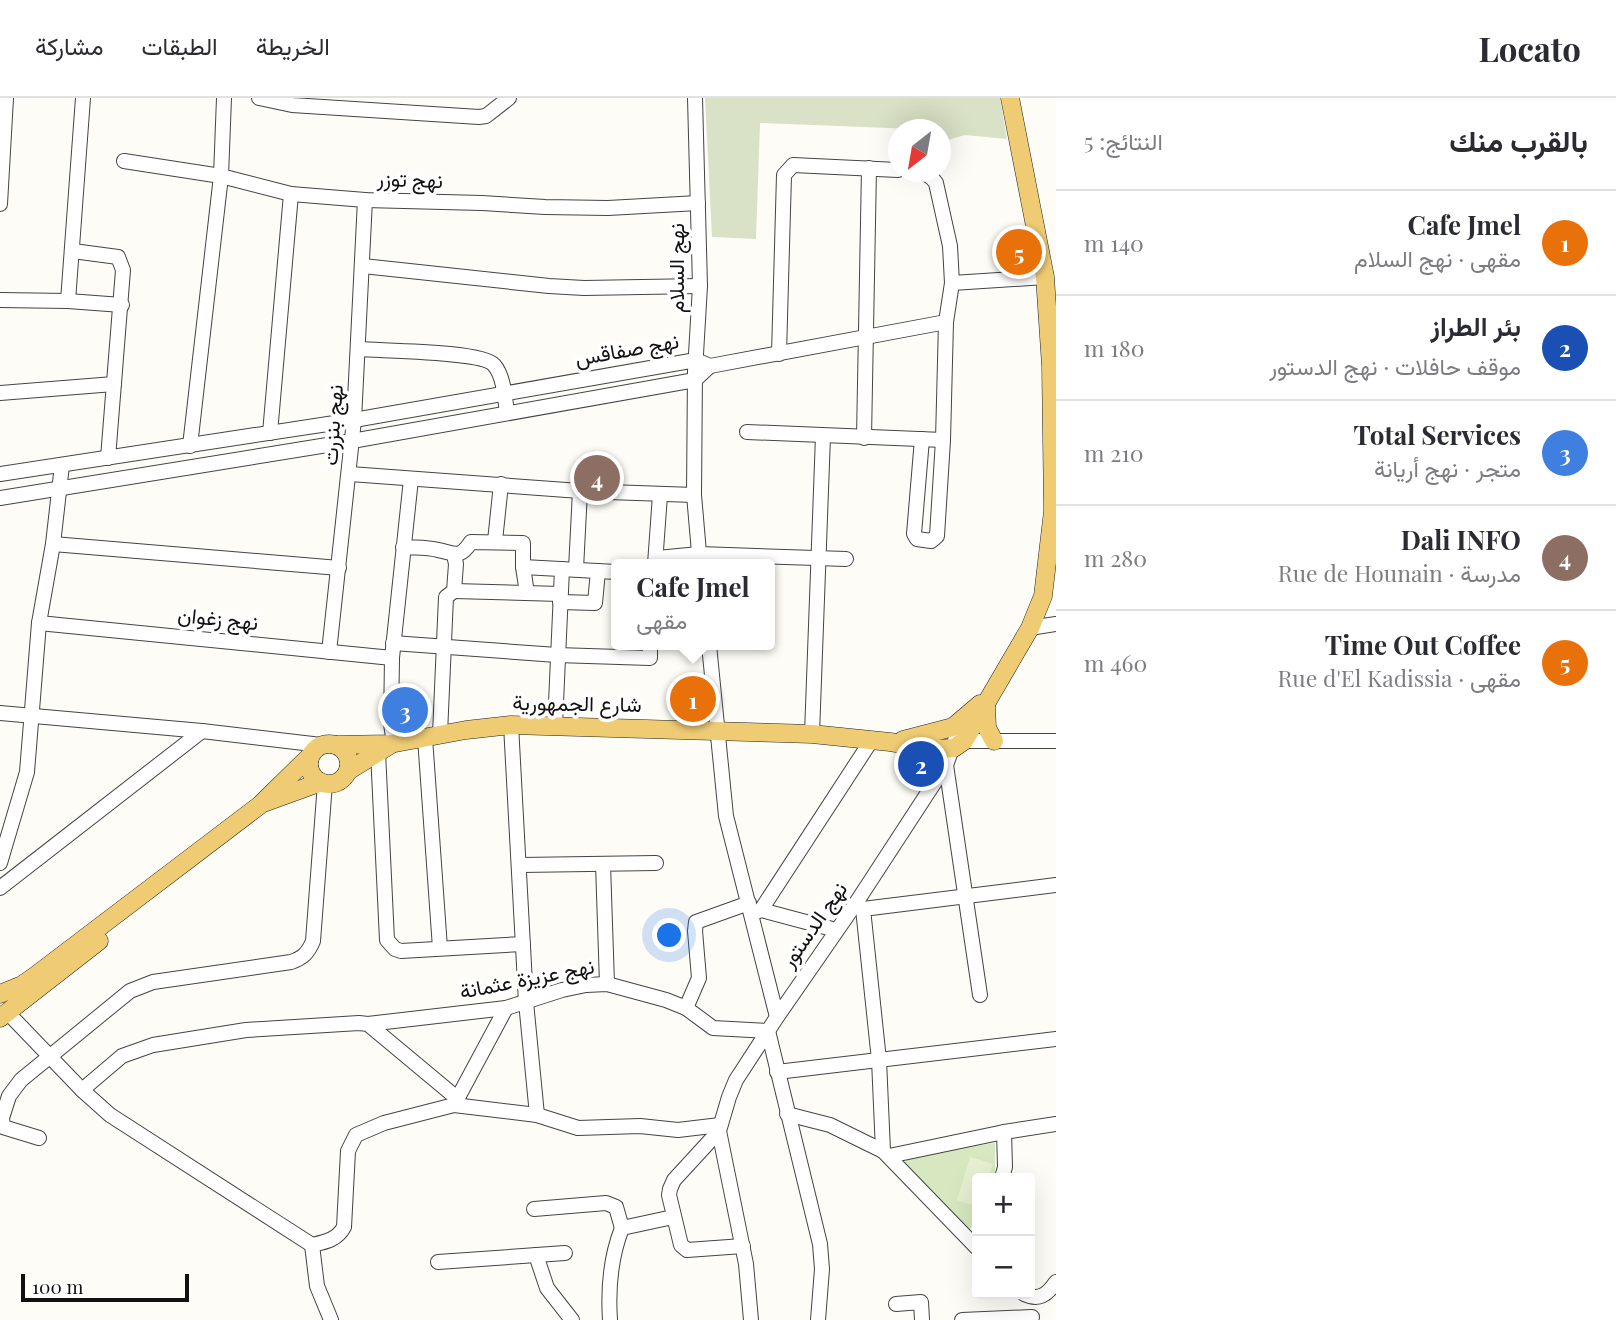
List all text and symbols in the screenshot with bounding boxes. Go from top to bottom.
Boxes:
text: Locato [1479,26,1581,70]
text: مشاركة [35,29,103,61]
text: الطبقات [141,29,218,61]
text: الخريطة [256,29,330,61]
north arrow [888,119,951,182]
text: بالقرب منك [1449,120,1588,160]
text: النتائج: 5 [1084,125,1163,156]
street label: نهج توزر [376,163,444,195]
text: Cafe Jmel [1408,207,1521,242]
street label: نهج السلام [661,223,691,313]
pin: 5 [996,226,1042,278]
text: 140 m [1084,227,1144,258]
text: 1 [1561,227,1569,258]
text: مقهى · نهج السلام [1354,242,1521,273]
text: بئر الطراز [1431,308,1521,343]
street label: نهج صفاقس [572,325,681,373]
text: 180 m [1084,332,1144,363]
text: 2 [1559,332,1571,363]
text: موقف حافلات · نهج الدستور [1269,350,1521,381]
street label: نهج بنزرت [314,383,350,466]
text: Total Services [1354,417,1521,452]
text: 210 m [1084,437,1144,468]
text: 3 [1559,437,1571,468]
pin: 4 [574,452,620,504]
text: متجر · نهج أريانة [1374,452,1521,483]
text: Dali INFO [1401,522,1521,557]
text: 280 m [1084,542,1147,573]
text: 4 [1559,542,1571,573]
text: مدرسة · Rue de Hounain [1278,557,1521,588]
popup [611,559,775,650]
text: Cafe Jmel [636,569,750,604]
street label: نهج زغوان [176,599,260,637]
text: مقهى [636,604,687,635]
text: Time Out Coffee [1325,627,1521,662]
text: 460 m [1084,647,1147,678]
text: 5 [1560,647,1570,678]
text: مقهى · Rue d'El Kadissia [1277,662,1521,693]
pin: 1 [670,673,716,725]
pin: 3 [382,684,428,736]
street label: شارع الجمهورية [512,687,642,719]
pin: 2 [898,738,944,790]
street label: نهج الدستور [772,875,854,974]
your location [652,918,686,952]
street label: نهج عزيزة عثمانة [457,950,597,1006]
map controls [972,1173,1035,1299]
button: + [972,1173,1035,1236]
button: − [972,1236,1035,1299]
scale bar [21,1271,189,1303]
text: 100 m [32,1273,83,1299]

